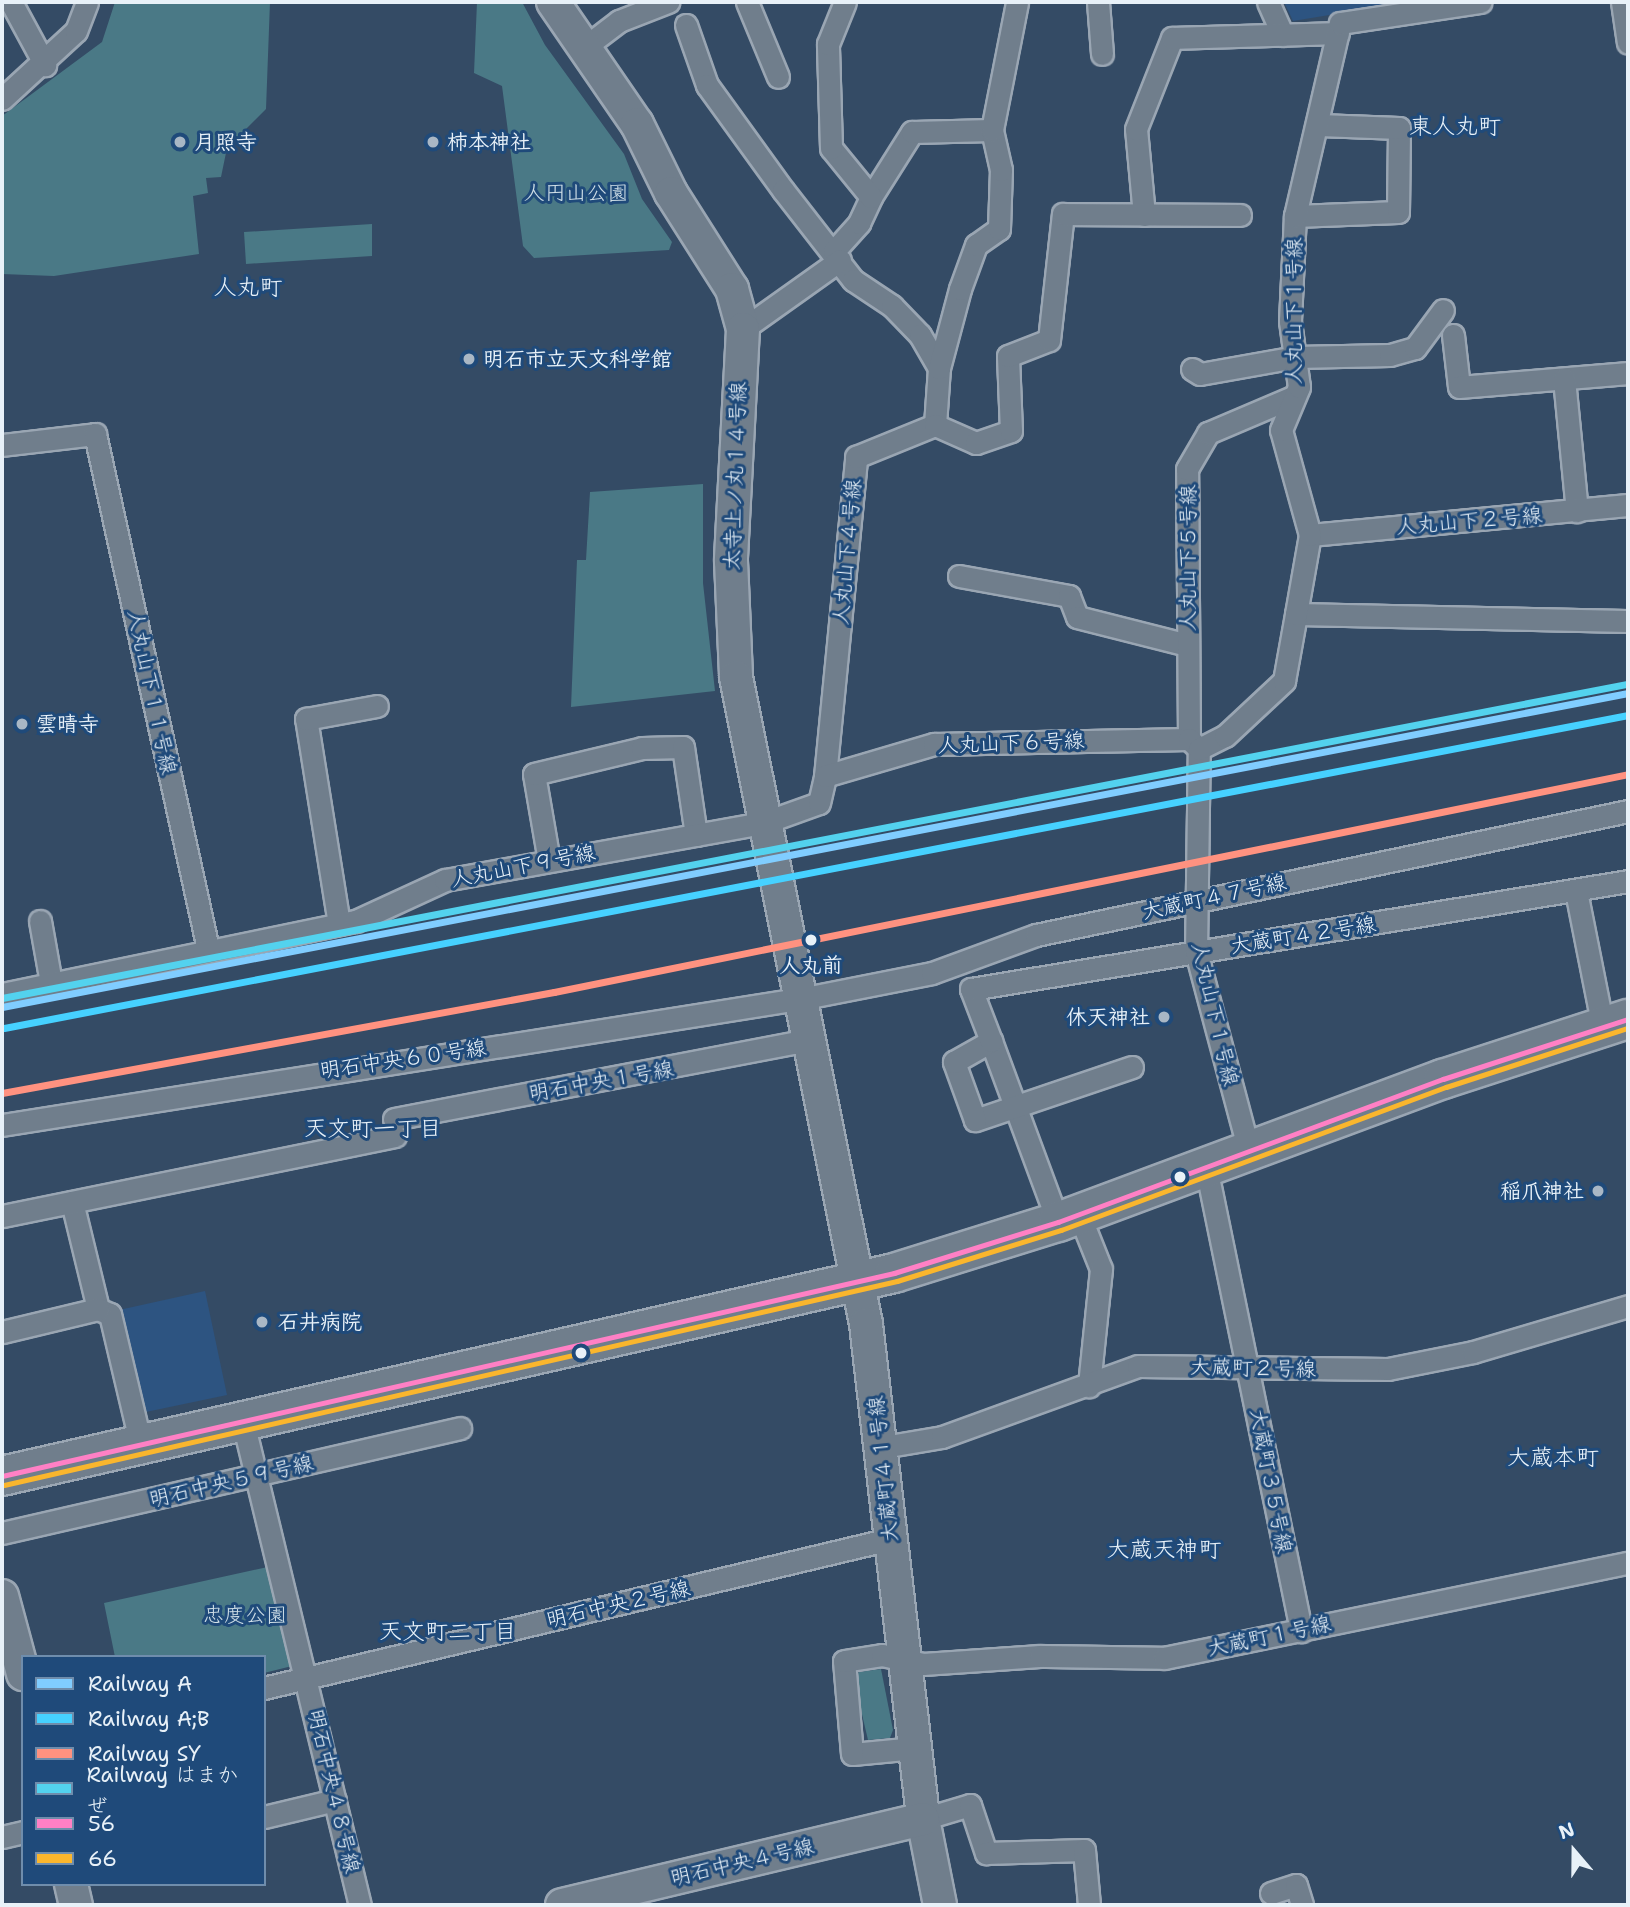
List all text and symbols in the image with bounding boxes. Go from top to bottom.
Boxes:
district label: 東人丸町 [1409,112,1501,140]
place label: 月照寺 [194,129,257,155]
place label: 柿本神社 [447,129,531,155]
marker: 月照寺 [172,134,188,150]
marker: 柿本神社 [425,134,441,150]
park label: 人円山公園 [524,180,628,206]
street label: 人丸山下１号線 [1281,238,1307,384]
district label: 人丸町 [214,273,282,301]
place label: 明石市立天文科学館 [483,346,672,372]
marker: 明石市立天文科学館 [461,351,477,367]
street label: 太寺上ノ丸１４号線 [719,381,751,571]
street label: 人丸山下４号線 [828,478,866,626]
street label: 人丸山下５号線 [1175,485,1201,631]
street label: 人丸山下２号線 [1395,502,1543,540]
street label: 人丸山下１１号線 [122,607,182,777]
place label: 雲晴寺 [36,711,99,737]
marker: 雲晴寺 [14,716,30,732]
street label: 人丸山下６号線 [937,728,1085,758]
street label: 人丸山下９号線 [448,840,598,892]
street label: 大蔵町４７号線 [1139,869,1289,925]
street label: 大蔵町４２号線 [1228,911,1378,959]
marker: 人丸前 [801,930,821,950]
street label: 人丸山下１号線 [1186,940,1244,1088]
place label: 人丸前 [780,952,842,978]
place label: 休天神社 [1066,1004,1150,1030]
marker: 休天神社 [1156,1009,1172,1025]
street label: 明石中央６０号線 [318,1035,488,1083]
street label: 明石中央１号線 [526,1056,676,1106]
district label: 天文町一丁目 [304,1114,442,1142]
unlabelled marker [1173,1170,1187,1184]
place label: 稲爪神社 [1500,1178,1584,1204]
marker: 稲爪神社 [1590,1183,1606,1199]
place label: 石井病院 [278,1309,362,1335]
marker: 石井病院 [252,1312,272,1332]
unlabelled marker [574,1346,588,1360]
street label: 大蔵町２号線 [1190,1354,1316,1382]
street label: 大蔵町４１号線 [863,1395,903,1543]
street label: 大蔵町３５号線 [1245,1406,1297,1556]
district label: 大蔵本町 [1507,1443,1599,1471]
street label: 明石中央５９号線 [146,1450,316,1512]
district label: 大蔵天神町 [1107,1535,1221,1563]
street label: 明石中央２号線 [544,1575,692,1633]
park label: 忠度公園 [203,1602,287,1628]
street label: 大蔵町１号線 [1205,1611,1333,1661]
district label: 天文町二丁目 [379,1617,517,1645]
legend [21,1655,266,1886]
text: Railway A [88,1670,192,1698]
text: Railway A;B [88,1705,209,1733]
street label: 明石中央４８号線 [303,1706,365,1876]
text: Railway SY [88,1740,201,1768]
text: Railway はまかぜ [87,1761,238,1820]
text: 56 [88,1810,115,1838]
north arrow [1539,1816,1609,1886]
text: N [1555,1816,1578,1845]
street label: 明石中央４号線 [668,1833,816,1891]
text: 66 [88,1845,117,1873]

